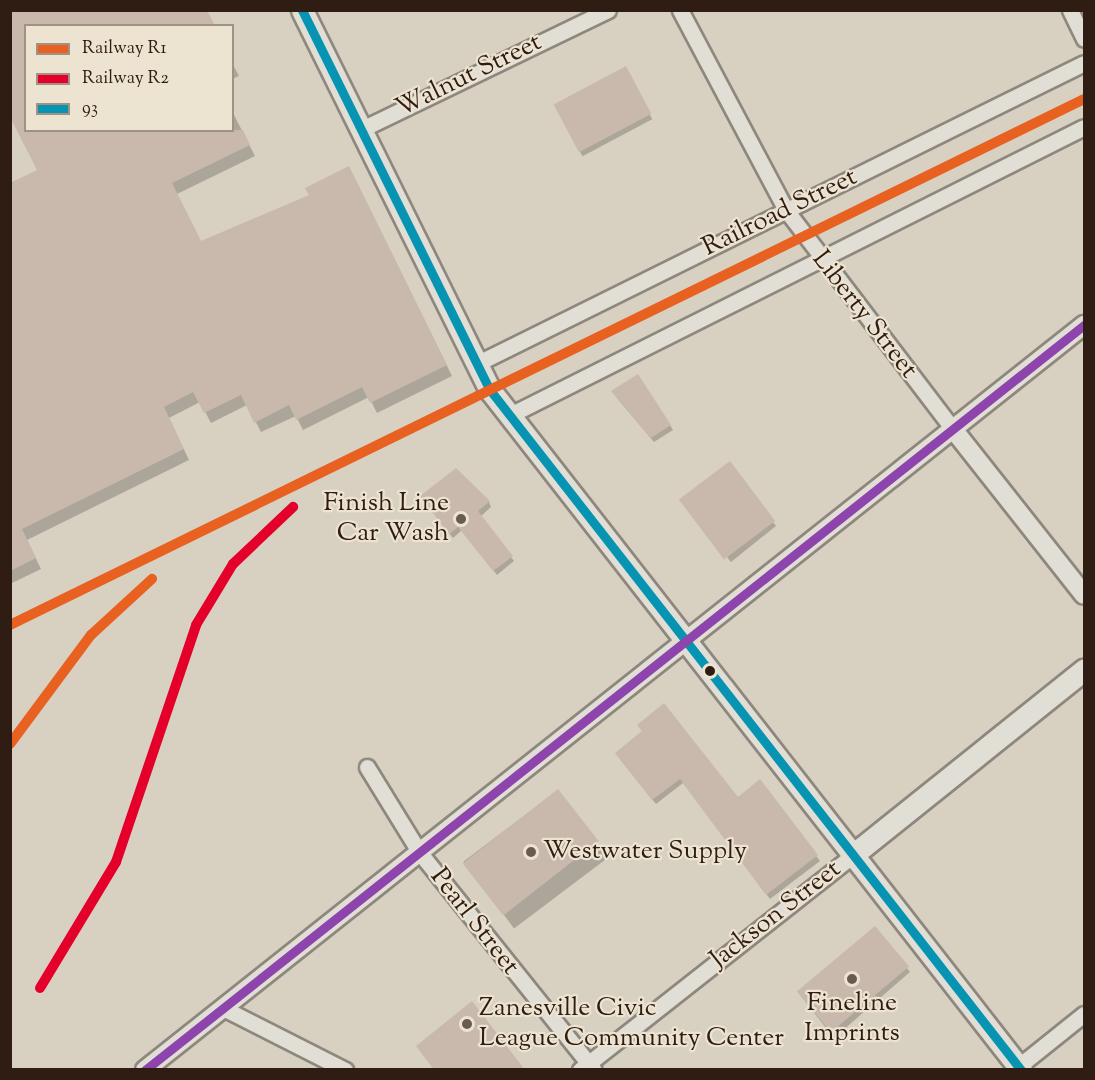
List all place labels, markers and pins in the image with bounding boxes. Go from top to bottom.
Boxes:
place label: Finish Line Car Wash [324,488,449,550]
marker: Finish Line Car Wash [454,512,468,526]
unlabelled marker [704,665,716,677]
place label: Westwater Supply [543,836,747,868]
marker: Westwater Supply [524,845,538,859]
marker: Fineline Imprints [845,972,859,986]
place label: Fineline Imprints [804,988,900,1050]
place label: Zanesville Civic League Community Center [479,993,784,1054]
marker: Zanesville Civic League Community Center [460,1017,474,1031]

